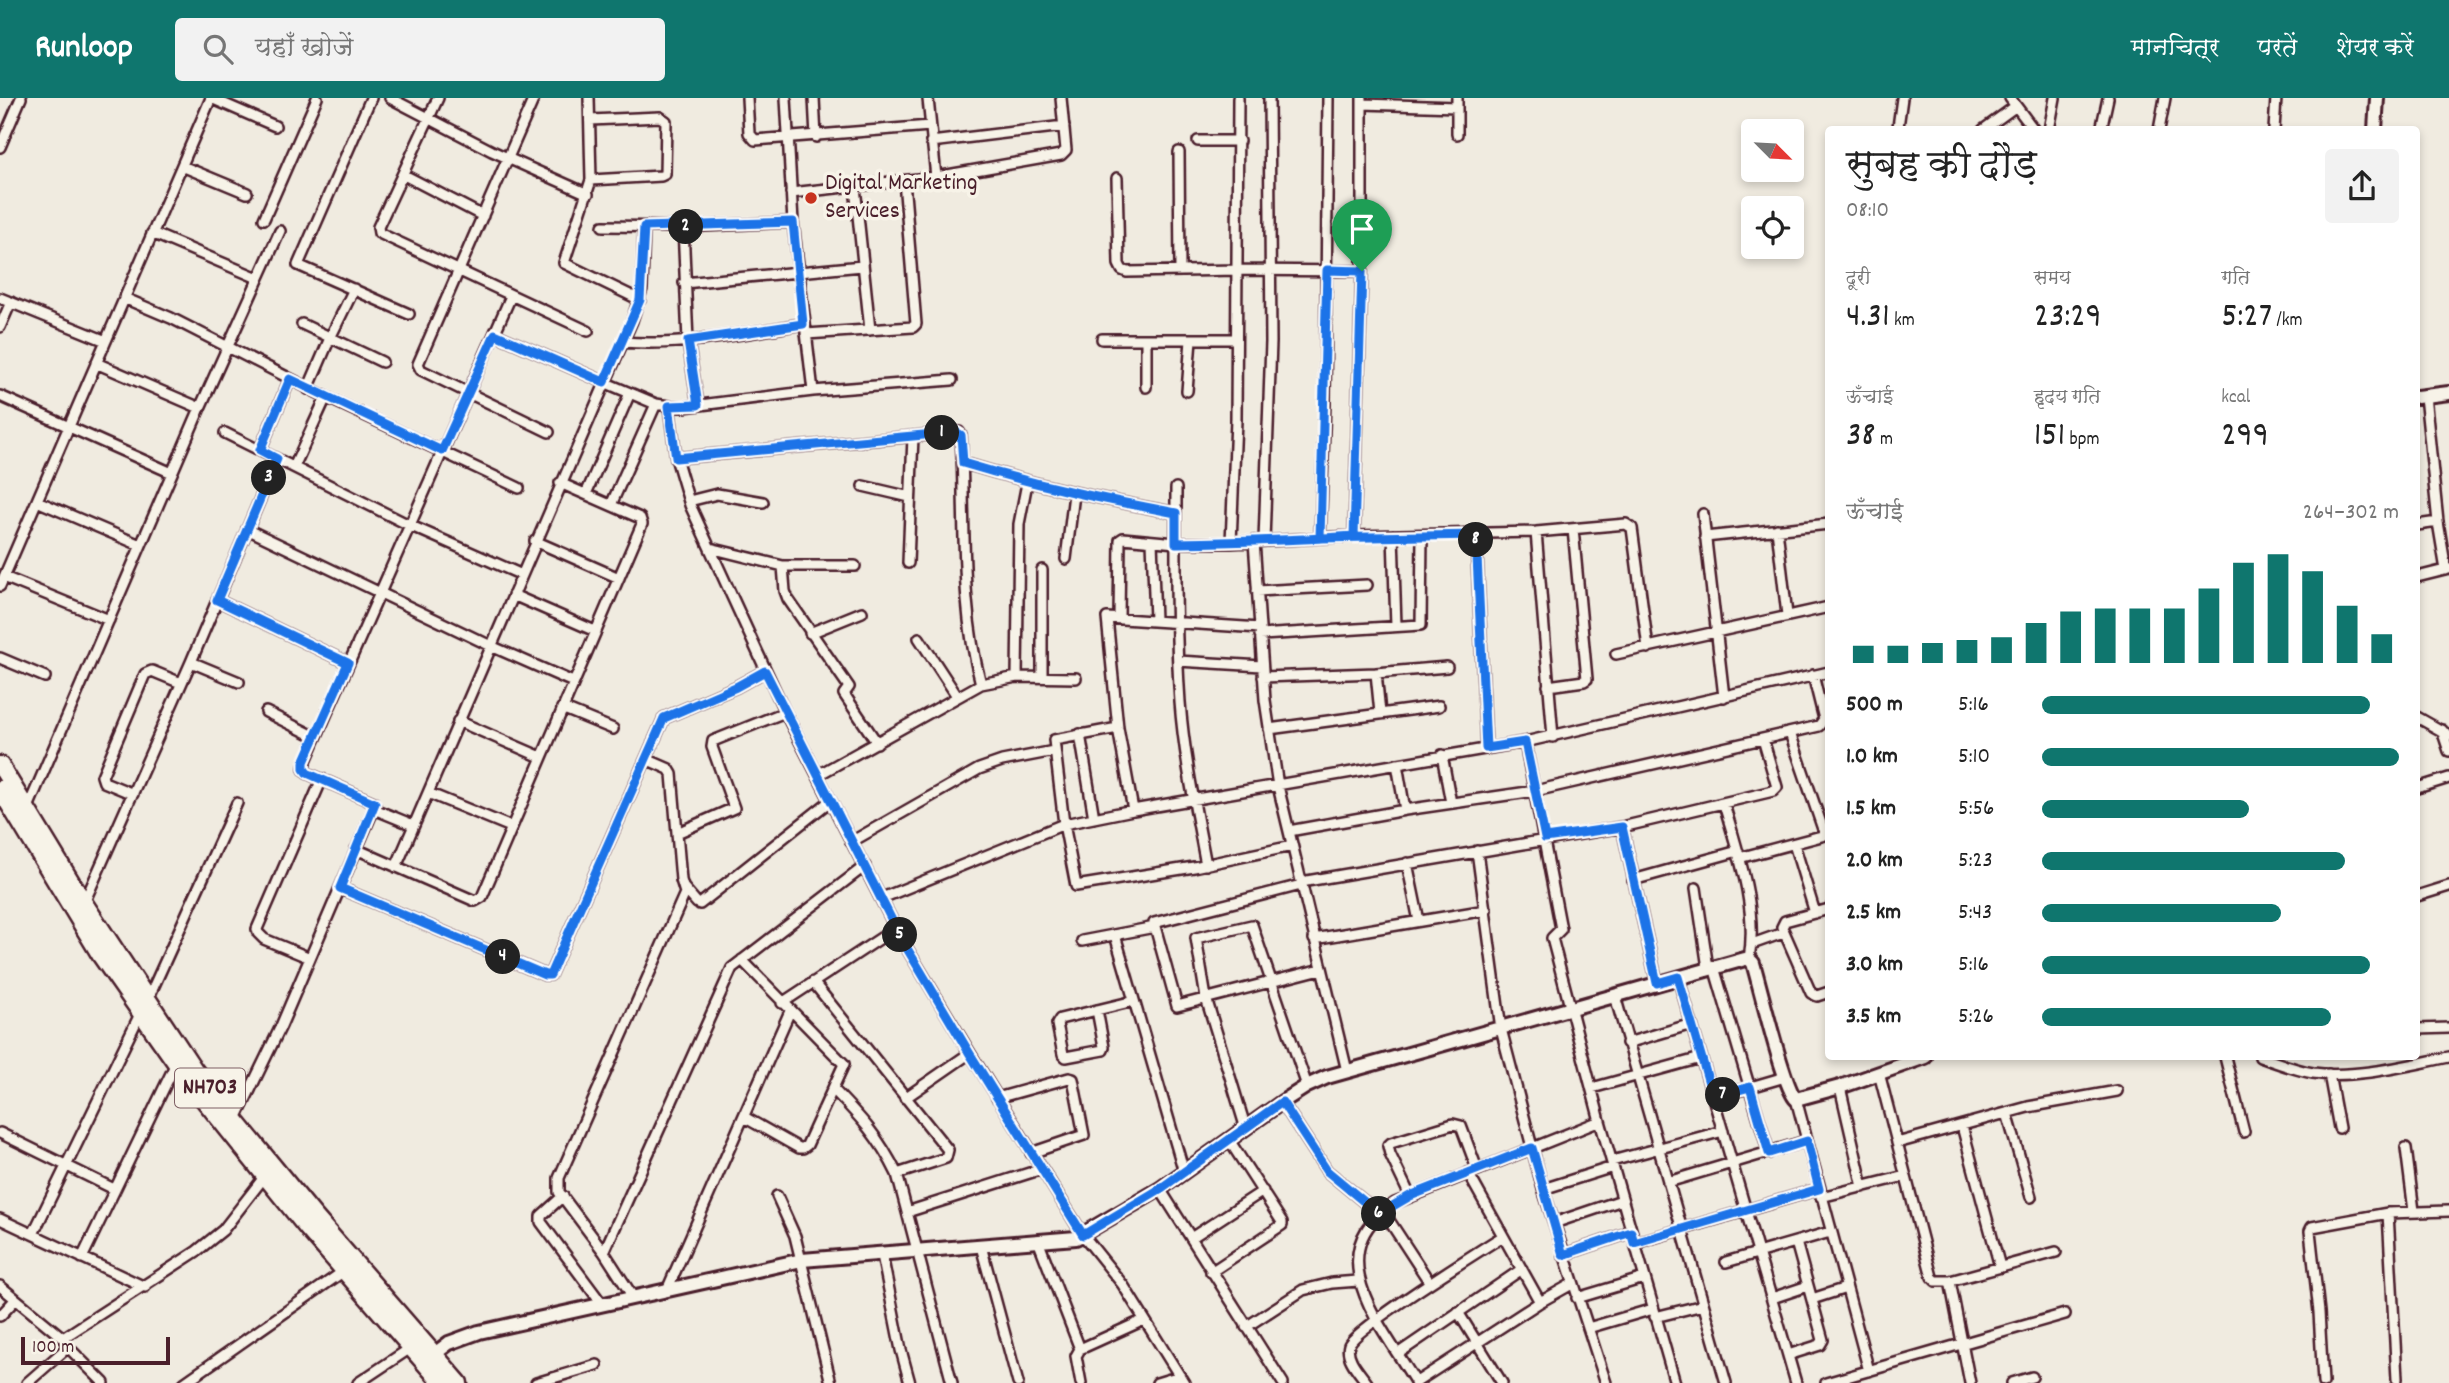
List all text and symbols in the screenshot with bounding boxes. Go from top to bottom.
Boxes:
search box [175,18,665,81]
text: Runloop [35,26,133,73]
icon: search [199,30,237,68]
text: यहाँ खोजें [255,31,353,68]
text: मानचित्र [2131,32,2219,66]
text: परतें [2257,32,2297,66]
text: शेयर करें [2335,32,2414,66]
north arrow [1741,119,1804,182]
map controls [1741,119,1804,259]
text: सुबह की दौड़ [1846,141,2037,196]
button: share [2325,149,2399,223]
place label: Digital Marketing Services [825,167,977,229]
marker: Digital Marketing Services [803,190,819,206]
text: 08:10 [1846,195,1889,228]
button: locate [1741,196,1804,259]
pin [1332,199,1392,271]
pin: 2 [668,209,704,244]
icon: arrive [1343,210,1381,248]
text: 2 [681,213,690,240]
text: दूरी [1846,266,1871,293]
text: समय [2034,266,2071,293]
text: गति [2221,266,2250,293]
text: 4.31 [1846,293,1890,343]
text: 23:29 [2034,293,2102,343]
text: 5:27 [2221,293,2272,343]
text: km [1890,308,1915,335]
text: /km [2272,308,2303,335]
text: ऊँचाई [1846,385,1894,412]
text: हृदय गति [2034,385,2100,412]
text: kcal [2221,385,2250,412]
text: 38 [1846,412,1876,462]
text: 151 [2034,412,2065,462]
text: 299 [2221,412,2269,462]
pin: 1 [925,416,960,450]
text: 1 [939,419,944,446]
text: m [1876,427,1893,454]
text: bpm [2065,427,2100,454]
pin: 3 [252,460,286,496]
text: 3 [264,464,273,491]
text: ऊँचाई [1846,497,1904,530]
text: 264–302 m [2303,497,2399,530]
pin: 8 [1458,522,1494,558]
text: 8 [1472,526,1479,553]
text: 500 m [1846,689,1903,722]
text: 5:16 [1958,689,1989,722]
text: 1.0 km [1846,741,1898,774]
text: 5:10 [1958,741,1990,774]
text: 1.5 km [1846,793,1896,826]
text: 5:56 [1958,793,1994,826]
text: 2.0 km [1846,845,1903,878]
text: 5:23 [1958,845,1993,878]
text: 2.5 km [1846,897,1901,930]
text: 5:43 [1958,897,1992,930]
pin: 5 [883,918,918,952]
text: 5 [895,921,904,948]
pin: 4 [486,940,520,974]
text: 4 [499,943,506,970]
text: 3.0 km [1846,949,1903,982]
text: 5:16 [1958,949,1989,982]
text: 3.5 km [1846,1001,1901,1034]
text: 5:26 [1958,1001,1994,1034]
road number: NH703 [175,1068,245,1107]
pin: 7 [1706,1077,1740,1112]
text: 7 [1719,1081,1726,1108]
pin: 6 [1362,1196,1396,1232]
text: 6 [1374,1200,1383,1227]
scale bar [21,1334,170,1366]
text: 100 m [32,1335,74,1362]

